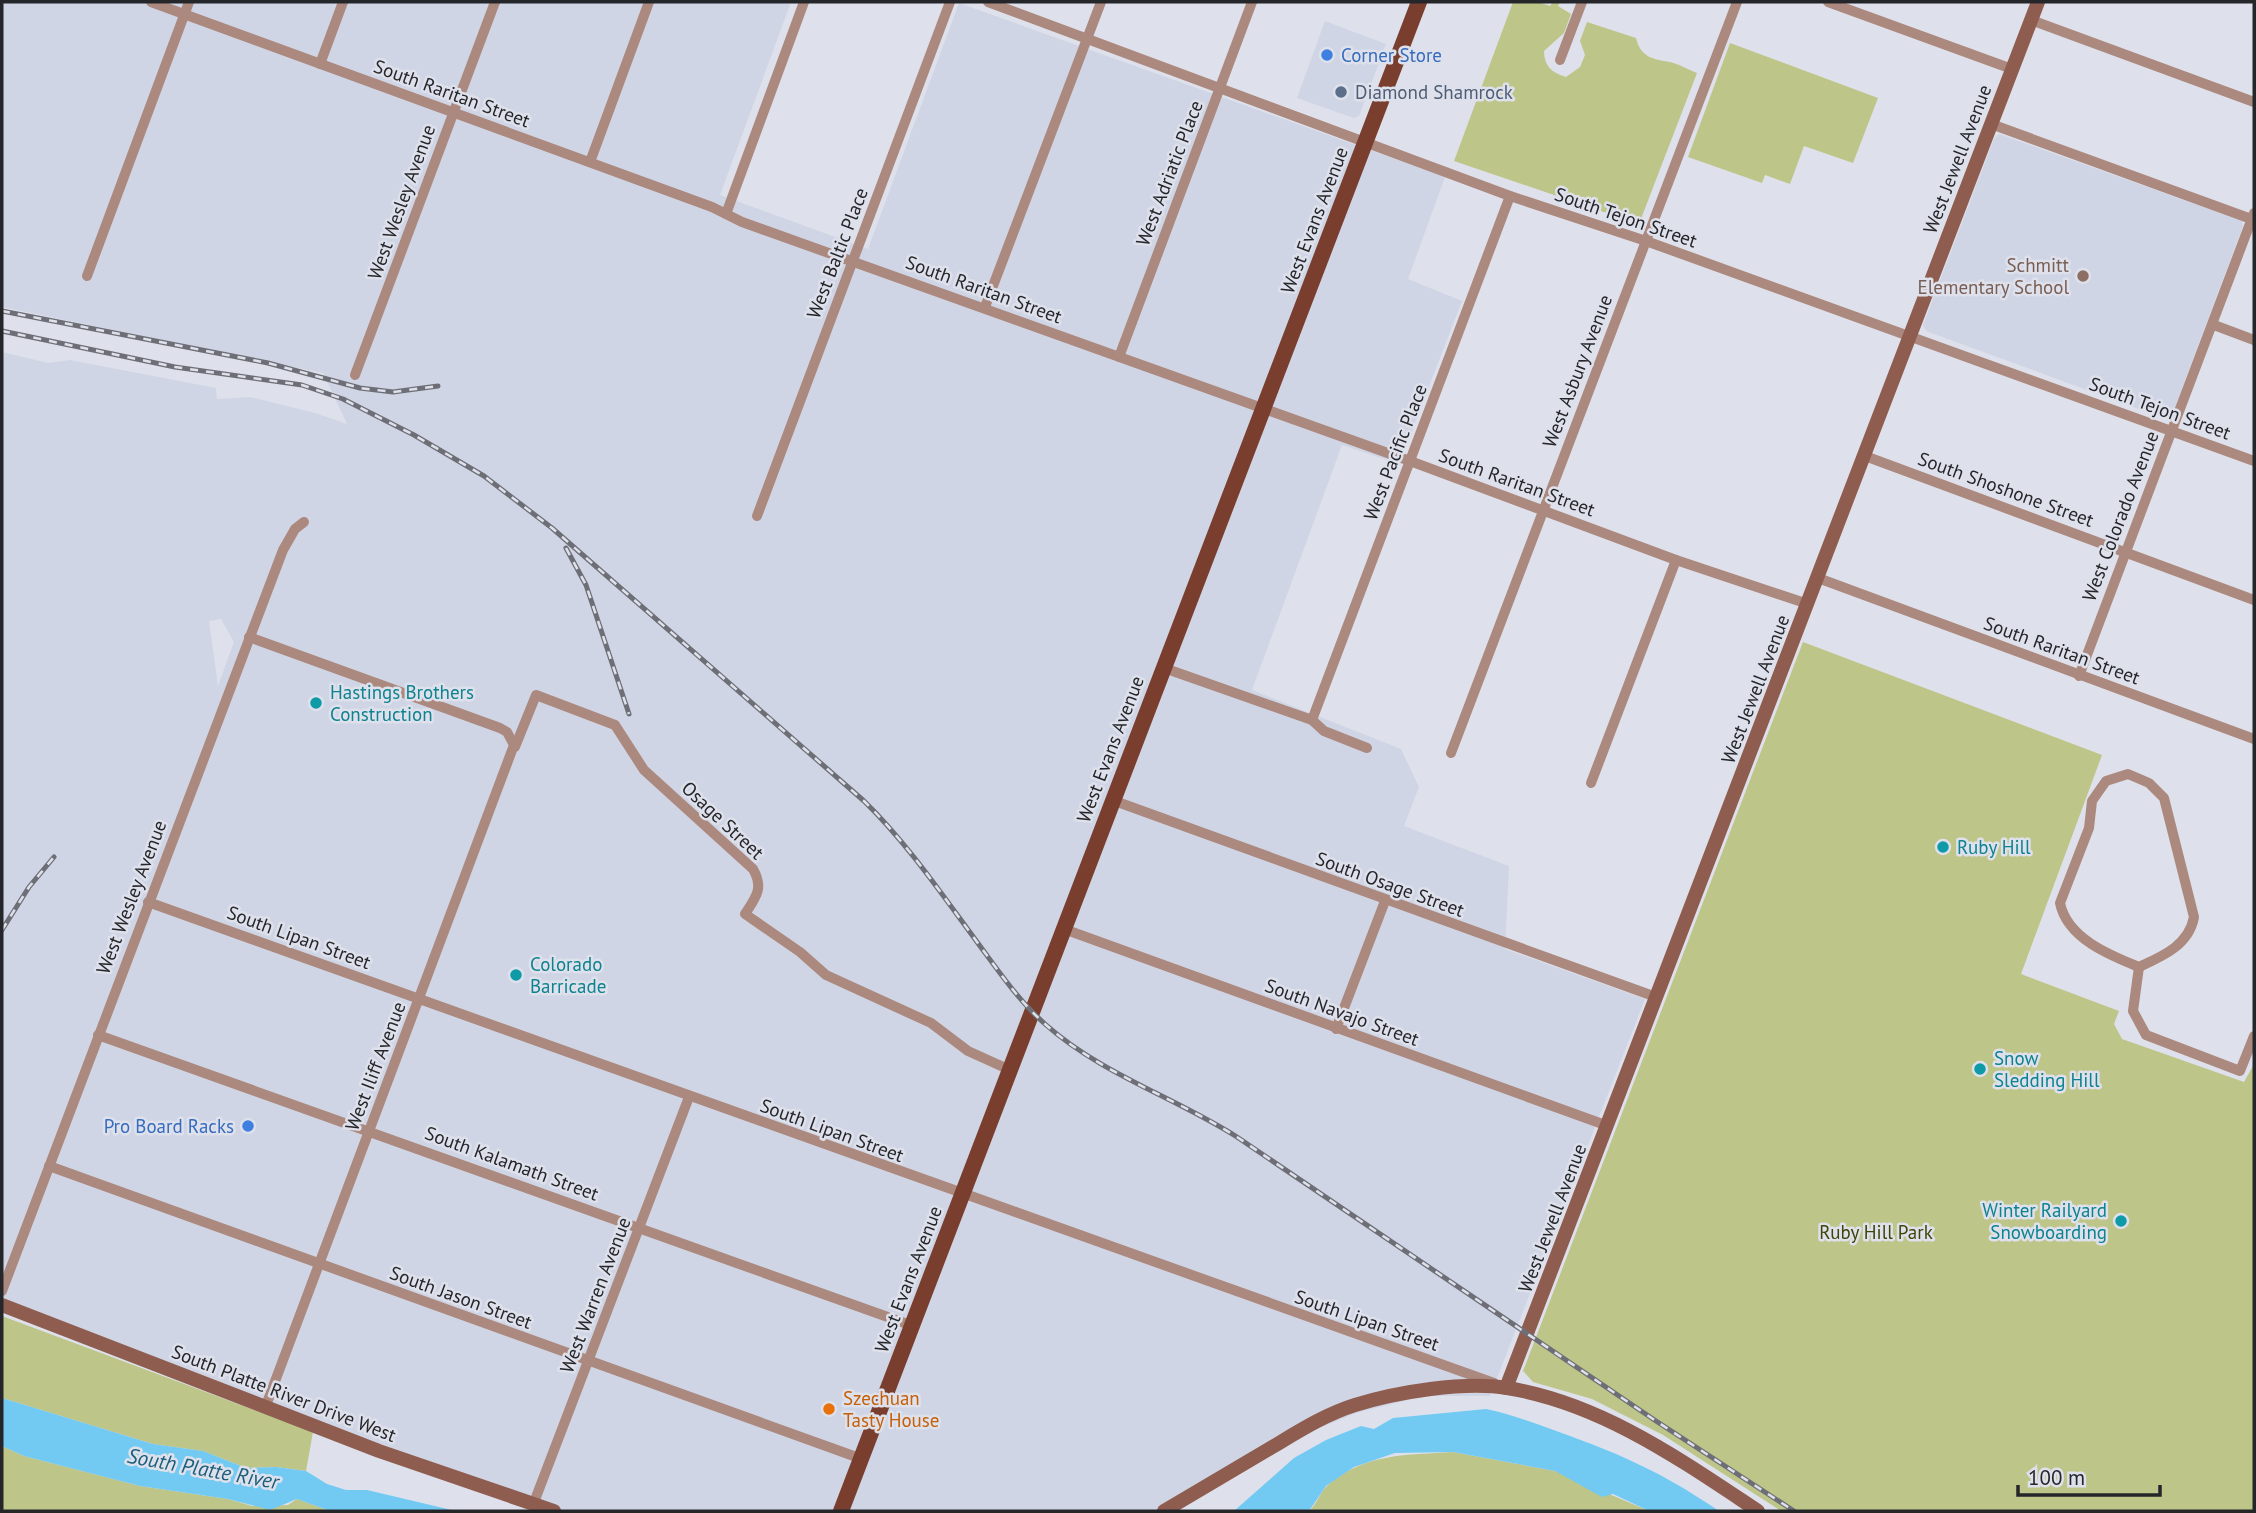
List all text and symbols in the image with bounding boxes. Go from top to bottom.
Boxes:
place label: Corner Store [1341,43,1442,67]
marker: Corner Store [1319,47,1335,63]
street label: South Raritan Street [371,54,534,133]
place label: Diamond Shamrock [1355,80,1513,104]
street label: West Jewell Avenue [1918,81,1996,237]
marker: Diamond Shamrock [1333,84,1349,100]
street label: West Adriatic Place [1130,97,1208,249]
street label: West Wesley Avenue [362,121,440,283]
street label: West Evans Avenue [1275,143,1353,297]
street label: South Tejon Street [1552,181,1701,253]
street label: West Baltic Place [801,184,873,322]
street label: South Raritan Street [903,250,1066,329]
place label: Schmitt Elementary School [1918,253,2070,299]
marker: Schmitt Elementary School [2075,268,2091,284]
street label: West Asbury Avenue [1537,291,1617,451]
street label: South Tejon Street [2086,371,2235,445]
street label: West Pacific Place [1358,380,1432,524]
street label: West Colorado Avenue [2076,428,2164,604]
street label: South Raritan Street [1436,443,1599,522]
street label: South Shoshone Street [1915,446,2098,532]
street label: West Jewell Avenue [1716,611,1794,767]
street label: South Raritan Street [1981,611,2144,690]
street label: West Evans Avenue [1071,672,1149,826]
place label: Hastings Brothers Construction [330,680,474,726]
marker: Hastings Brothers Construction [308,695,324,711]
street label: Osage Street [677,776,770,865]
street label: West Wesley Avenue [91,817,171,977]
place label: Ruby Hill [1957,835,2031,859]
marker: Ruby Hill [1935,839,1951,855]
street label: South Osage Street [1312,846,1468,922]
street label: South Lipan Street [224,900,375,974]
place label: Colorado Barricade [530,952,606,998]
marker: Colorado Barricade [508,967,524,983]
street label: South Navajo Street [1262,973,1423,1051]
street label: West Iliff Avenue [339,998,411,1134]
place label: Snow Sledding Hill [1994,1046,2100,1092]
marker: Snow Sledding Hill [1972,1061,1988,1077]
street label: South Lipan Street [757,1093,908,1167]
place label: Pro Board Racks [104,1114,234,1138]
marker: Pro Board Racks [240,1118,256,1134]
street label: South Kalamath Street [422,1120,603,1206]
street label: West Jewell Avenue [1513,1140,1591,1296]
place label: Winter Railyard Snowboarding [1982,1198,2107,1244]
street label: West Evans Avenue [869,1202,947,1356]
marker: Winter Railyard Snowboarding [2113,1213,2129,1229]
street label: West Warren Avenue [554,1214,636,1376]
park label: Ruby Hill Park [1819,1220,1933,1244]
street label: South Jason Street [387,1260,536,1334]
street label: South Lipan Street [1292,1284,1443,1356]
street label: South Platte River Drive West [168,1339,400,1447]
place label: Szechuan Tasty House [843,1386,940,1432]
marker: Szechuan Tasty House [821,1401,837,1417]
water label: South Platte River [125,1442,283,1495]
scale bar [2018,1454,2160,1498]
text: 100 m [2028,1464,2085,1491]

